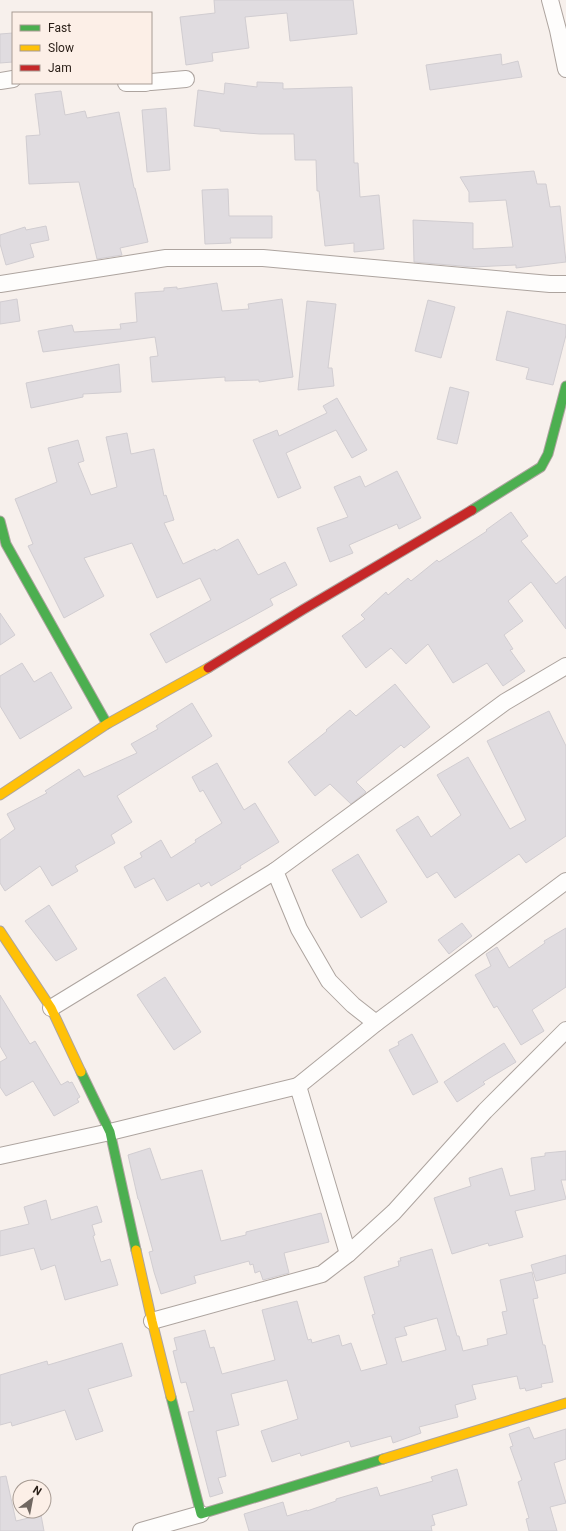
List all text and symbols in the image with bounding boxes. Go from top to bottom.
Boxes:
legend [12,12,152,84]
text: Fast [48,21,71,35]
text: Slow [48,41,74,55]
text: Jam [48,61,72,75]
north arrow [12,1479,52,1519]
text: N [30,1483,44,1499]

